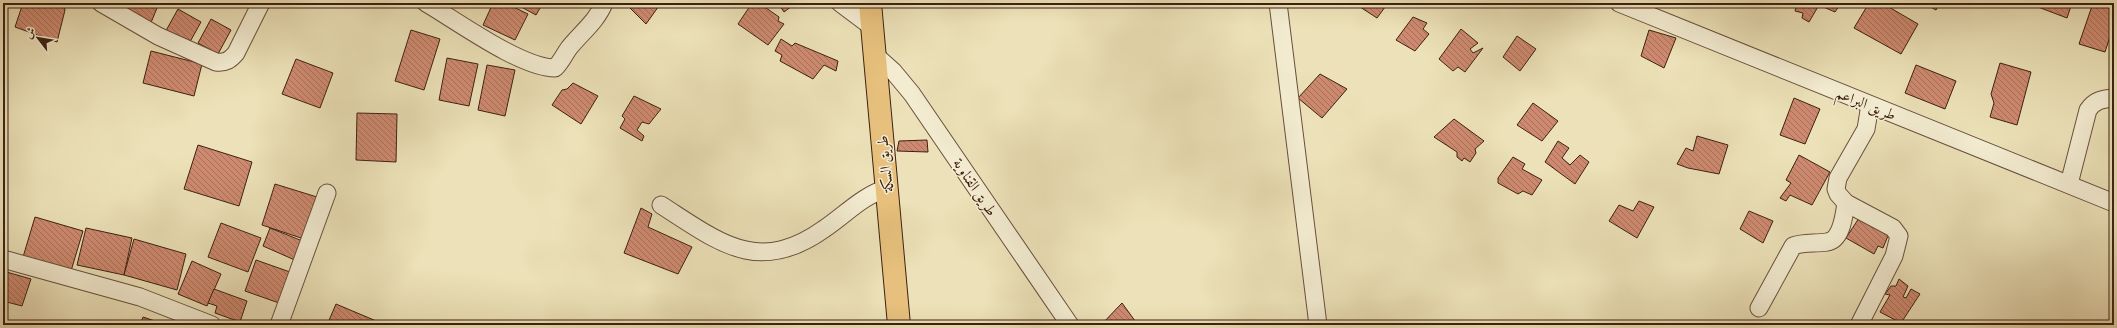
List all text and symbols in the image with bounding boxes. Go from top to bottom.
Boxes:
north arrow [18,18,58,58]
text: ش [21,25,38,41]
street label: طريق البراعم [1832,84,1899,129]
street label: طريق السكة [873,135,898,194]
street label: طريق القناوية [948,155,1001,220]

